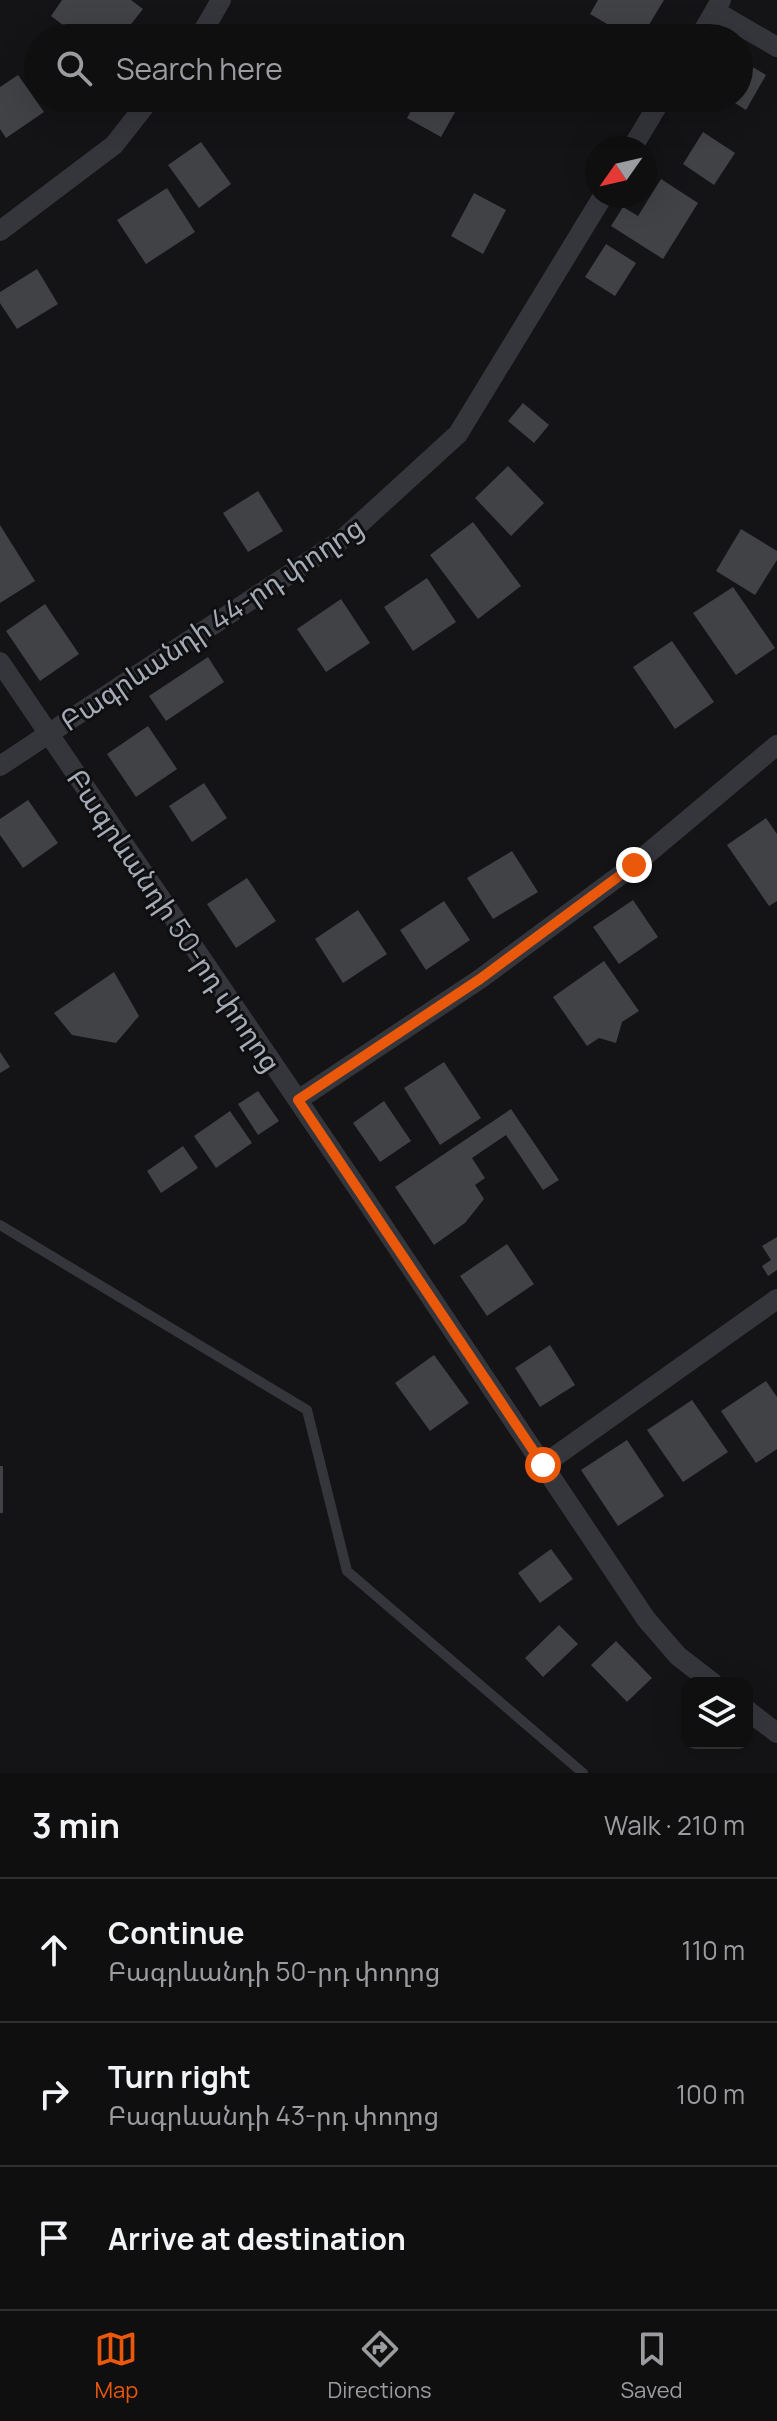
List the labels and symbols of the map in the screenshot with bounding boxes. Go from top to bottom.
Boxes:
north arrow [585,136,657,208]
street label: Բագրևանդի 44-րդ փողոց [52,507,370,739]
street label: Բագրևանդի 50-րդ փողոց [59,761,291,1079]
route end [616,847,652,883]
route start [525,1447,561,1483]

